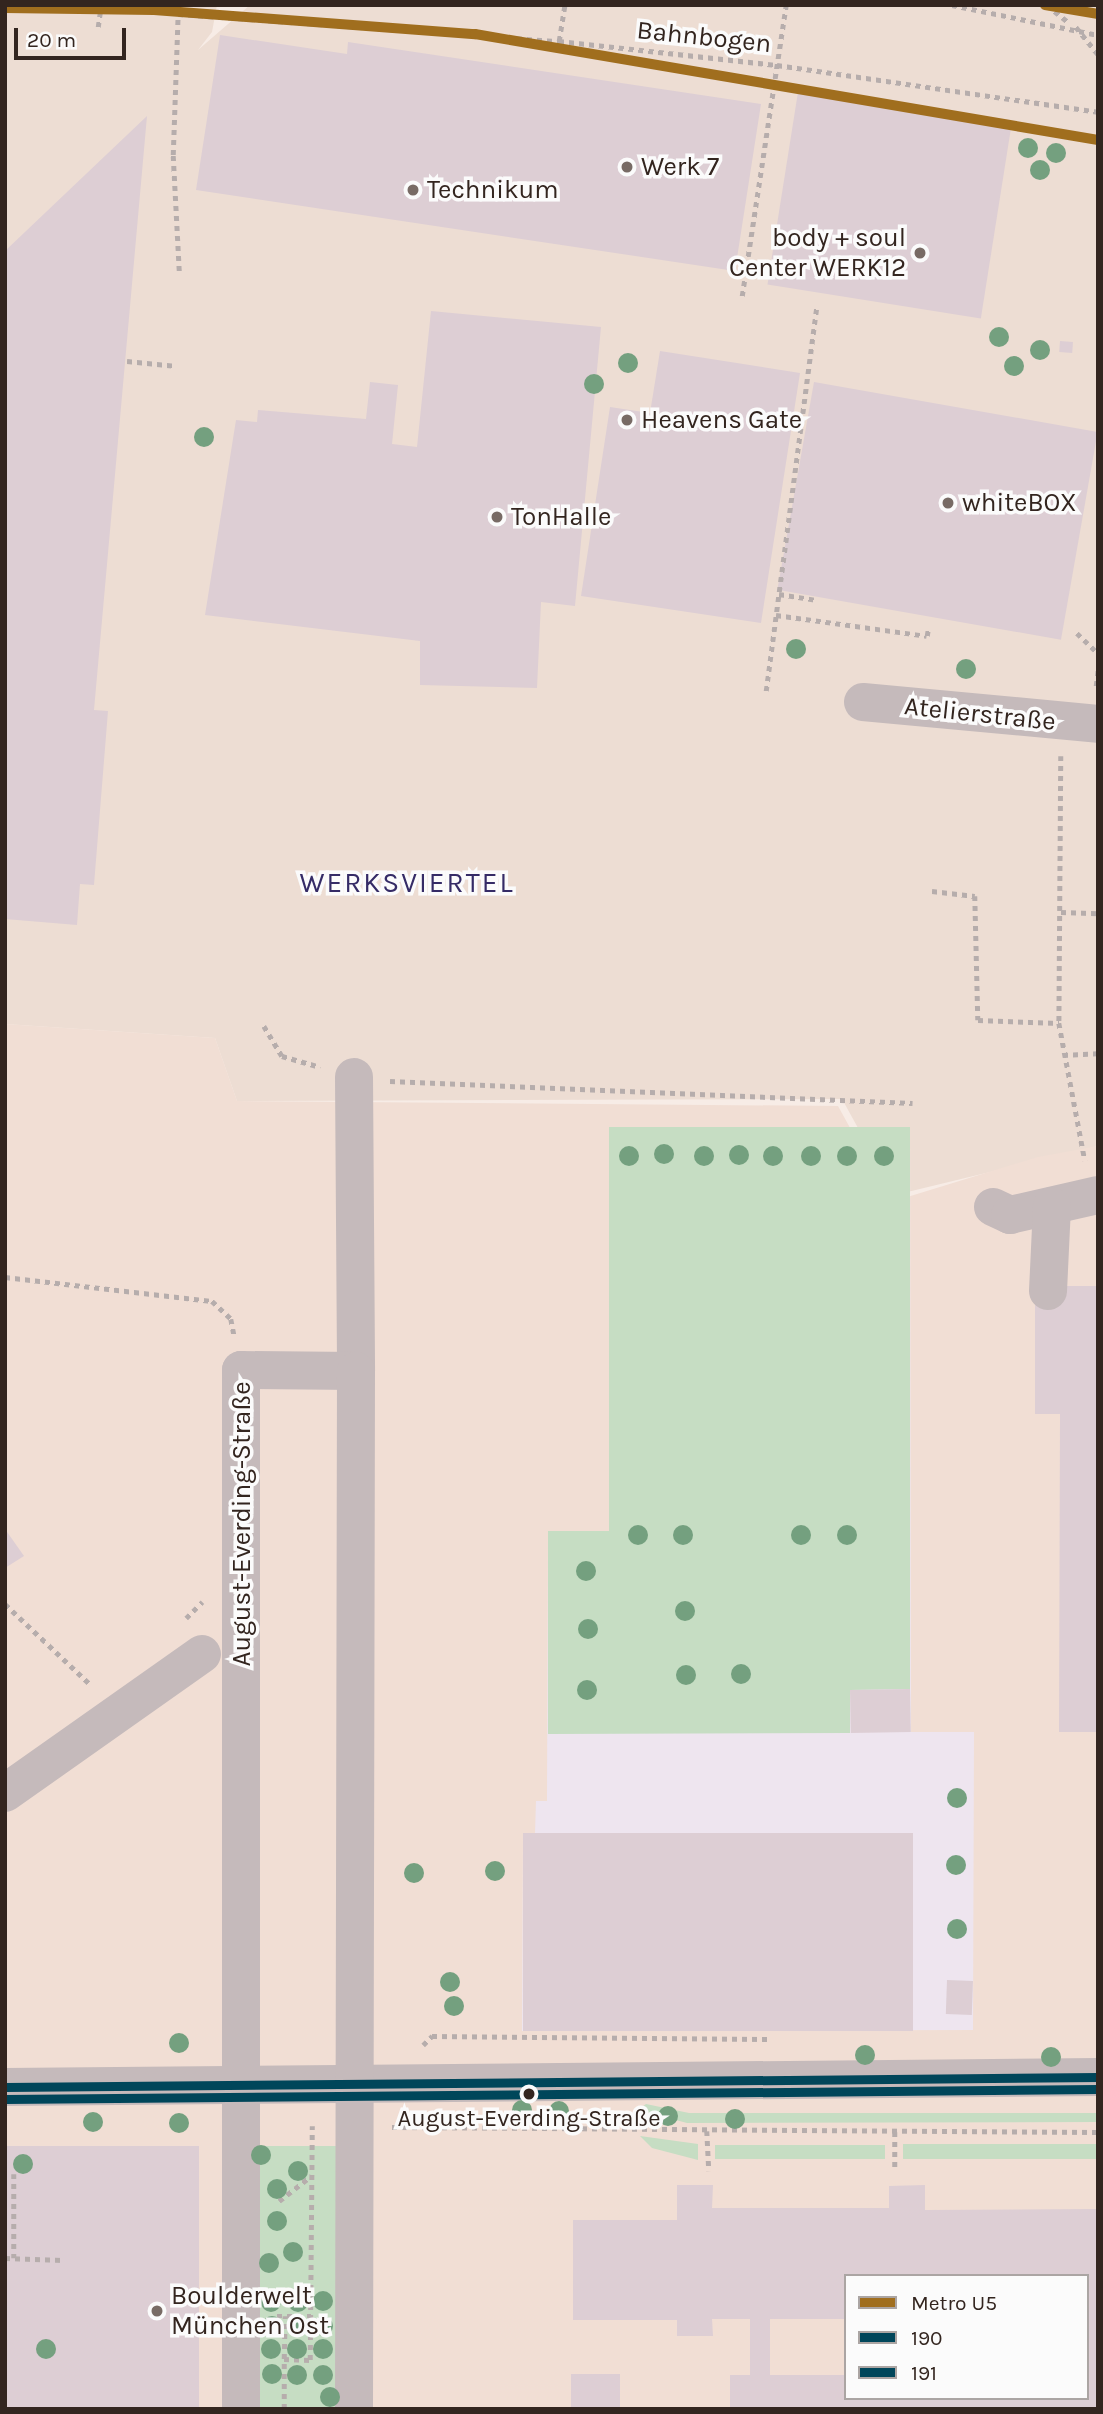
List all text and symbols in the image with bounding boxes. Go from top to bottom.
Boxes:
scale bar [18,14,130,58]
street label: Bahnbogen [635,14,773,60]
text: 20 m [27,28,76,52]
place label: Werk 7 [641,151,719,183]
marker: Werk 7 [619,159,635,175]
place label: Technikum [427,174,559,206]
marker: Technikum [405,182,421,198]
place label: body + soul Center WERK12 [729,222,906,284]
marker: body + soul Center WERK12 [912,245,928,261]
place label: Heavens Gate [641,404,802,436]
marker: Heavens Gate [619,412,635,428]
place label: whiteBOX [962,487,1077,519]
marker: whiteBOX [940,495,956,511]
place label: TonHalle [511,501,611,533]
marker: TonHalle [489,509,505,525]
street label: Atelierstraße [903,691,1057,737]
district label: WERKSVIERTEL [301,866,513,900]
street label: August-Everding-Straße [226,1381,258,1667]
marker: August-Everding-Straße [522,2087,536,2101]
place label: August-Everding-Straße [397,2105,661,2133]
legend [844,2274,1089,2400]
place label: Boulderwelt München Ost [171,2280,329,2342]
text: Metro U5 [911,2291,997,2315]
marker: Boulderwelt München Ost [149,2303,165,2319]
text: 190 [911,2326,943,2350]
text: 191 [911,2361,937,2385]

